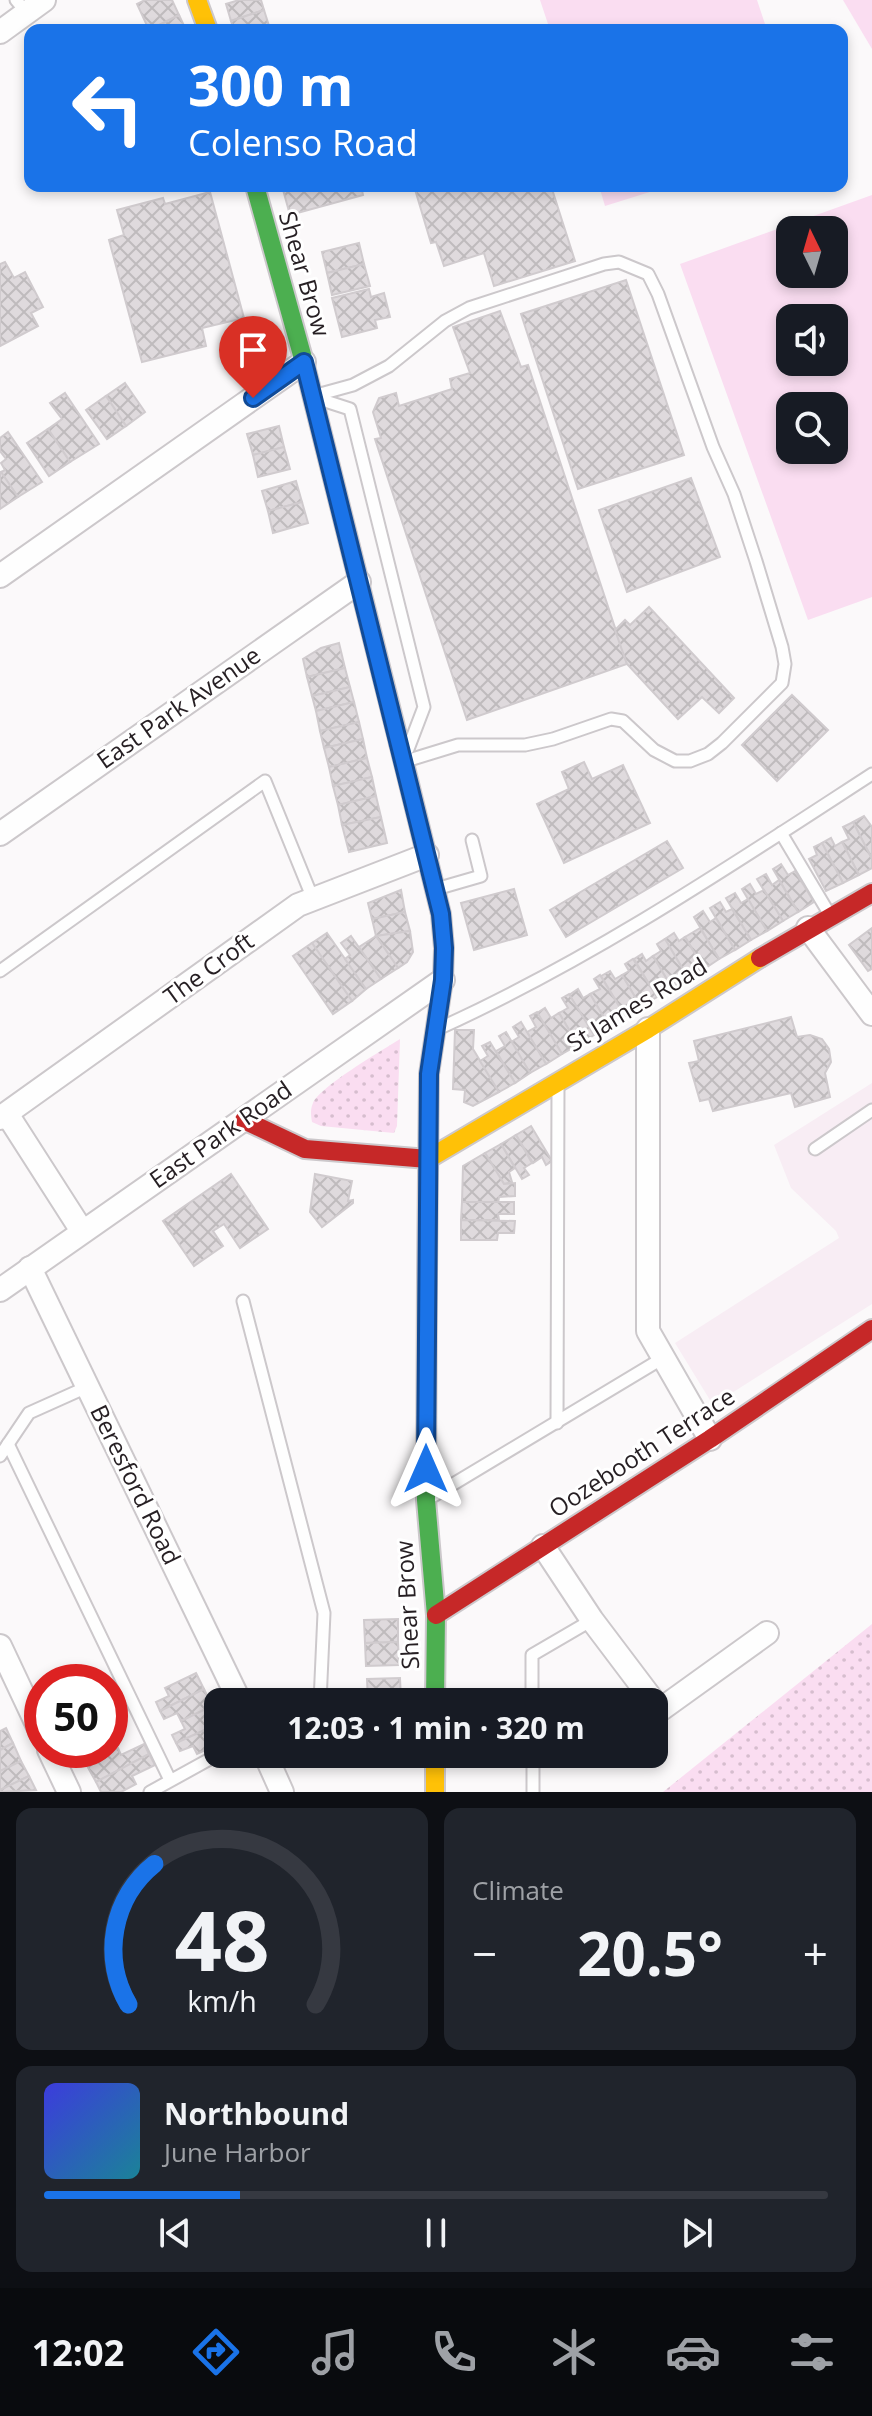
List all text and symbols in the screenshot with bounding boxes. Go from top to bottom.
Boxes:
text: 300 m [188,46,354,122]
icon: left [56,56,160,160]
text: Colenso Road [188,118,418,167]
street label: Shear Brow [272,207,339,341]
north arrow [776,216,848,288]
map controls [776,216,848,464]
button: sound [776,304,848,376]
pin [219,316,287,398]
icon: arrive [231,328,275,372]
button: search [776,392,848,464]
street label: East Park Avenue [90,638,267,776]
street label: The Croft [156,924,260,1012]
street label: St James Road [560,949,713,1059]
street label: East Park Road [142,1072,298,1195]
street label: Oozebooth Terrace [542,1379,741,1524]
street label: Beresford Road [83,1399,189,1570]
position arrow [384,1427,468,1511]
street label: Shear Brow [387,1539,426,1670]
speed limit sign: 50 [24,1664,128,1768]
text: 12:03 · 1 min · 320 m [287,1707,585,1748]
text: Climate [472,1872,564,1908]
text: 48 [174,1882,270,1995]
text: 20.5° [577,1912,723,1994]
text: − [472,1923,497,1983]
text: + [803,1923,828,1983]
text: km/h [187,1981,257,2020]
text: Northbound [164,2093,349,2134]
text: June Harbor [164,2134,311,2170]
icon: previous [153,2211,197,2255]
icon: pause [414,2211,458,2255]
icon: next [675,2211,719,2255]
icon: directions [188,2324,244,2380]
icon: music [307,2324,363,2380]
icon: phone [426,2324,482,2380]
icon: climate [546,2324,602,2380]
icon: car [665,2324,721,2380]
icon: filters [784,2324,840,2380]
text: 12:02 [32,2328,124,2377]

